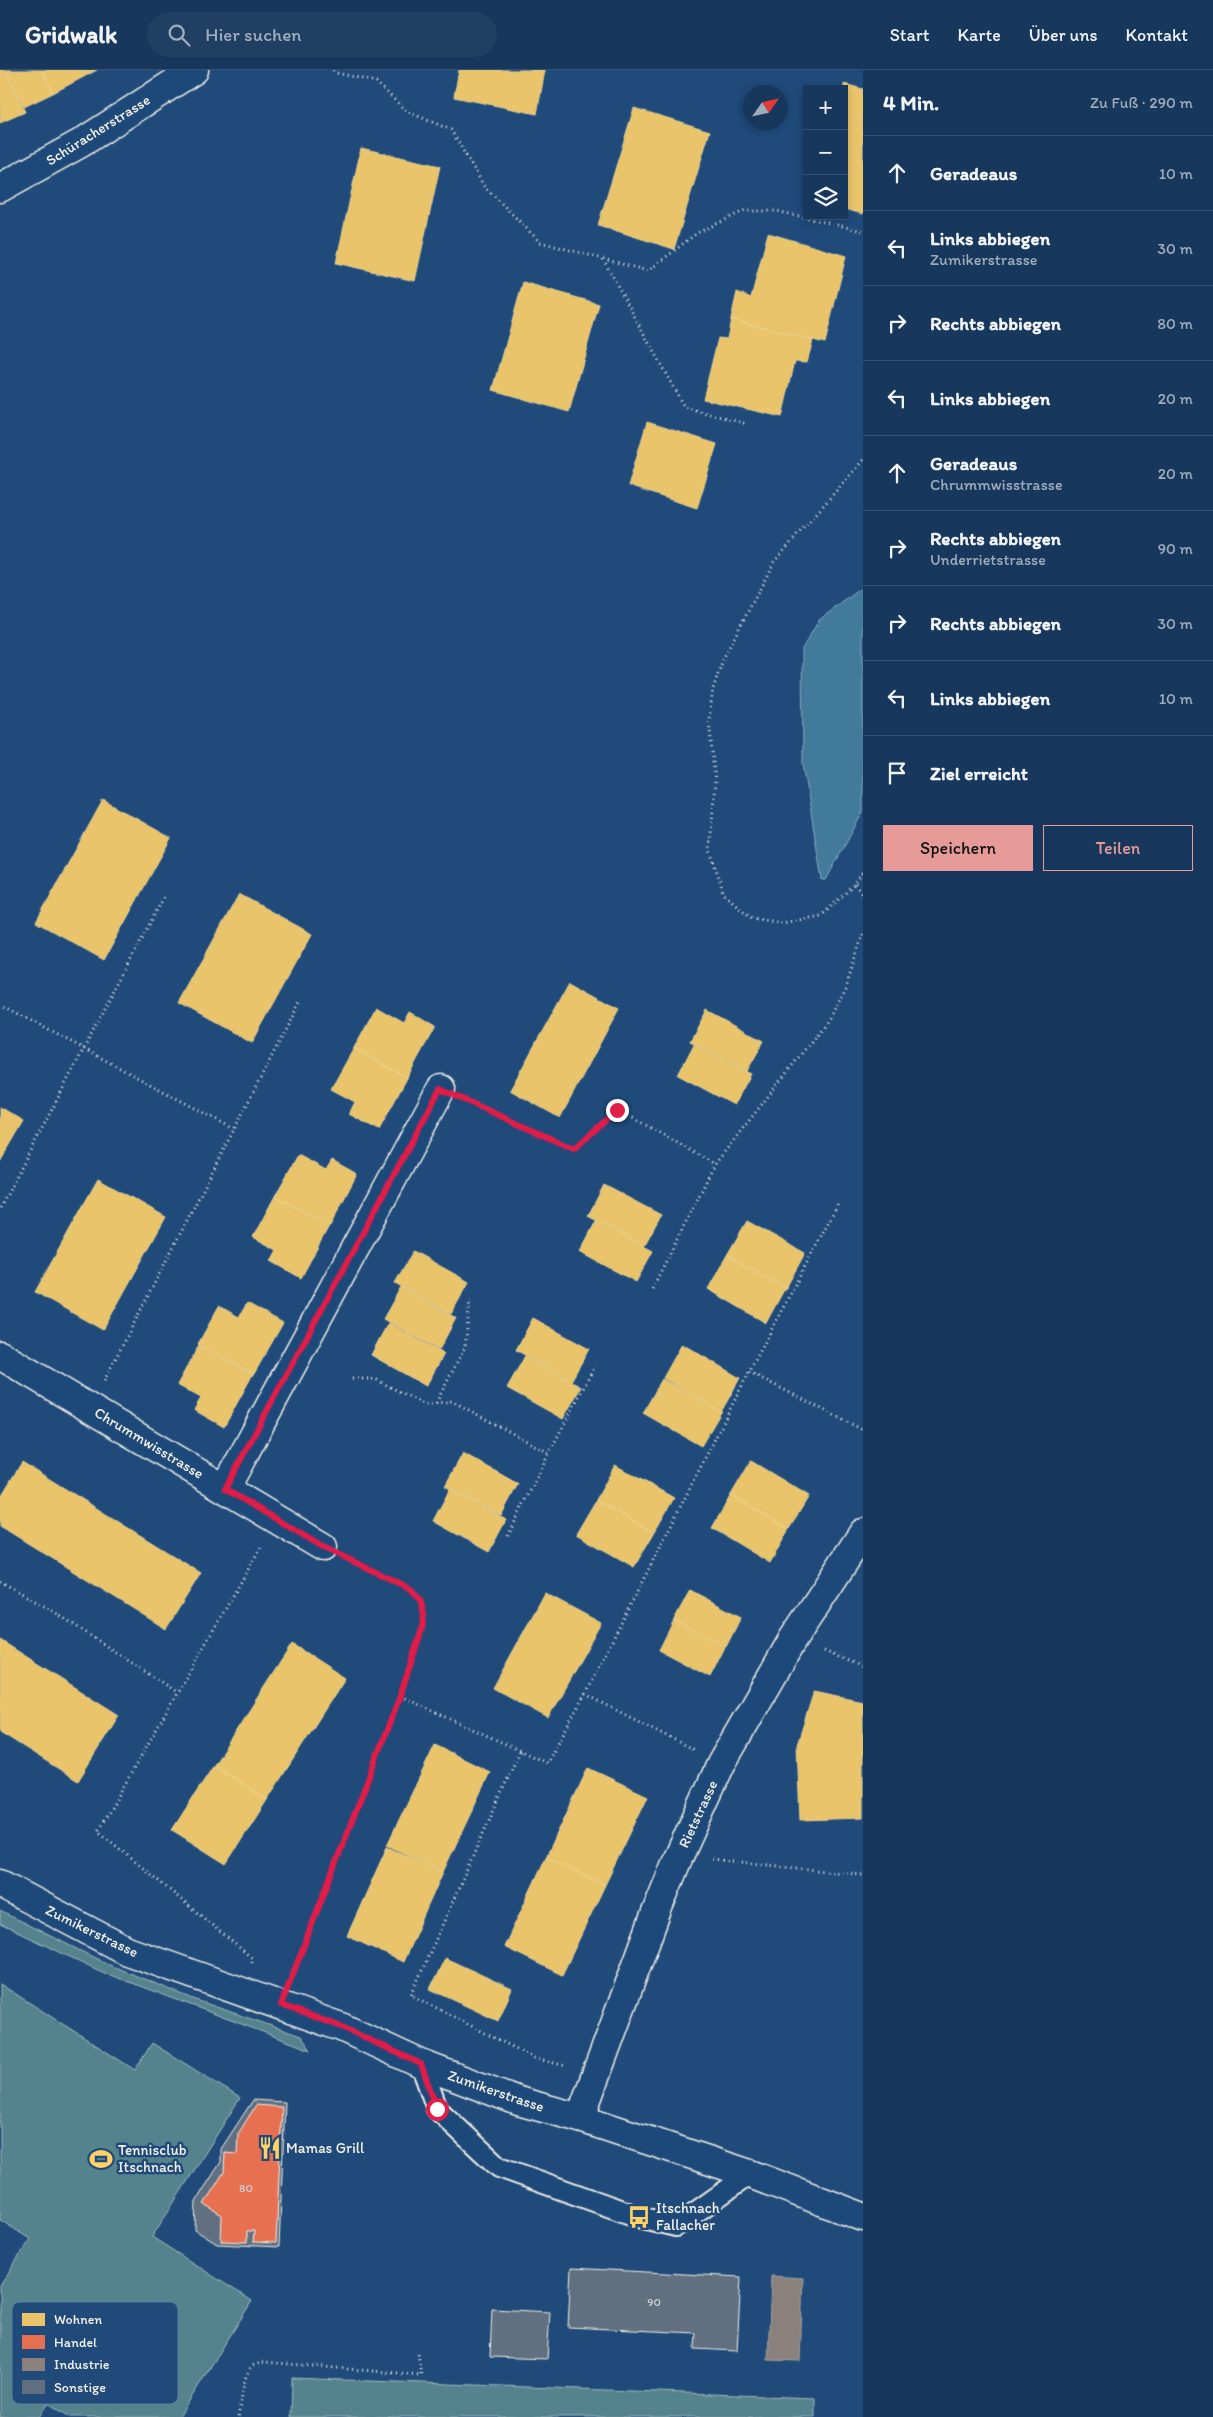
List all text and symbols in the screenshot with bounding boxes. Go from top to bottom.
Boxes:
search box [147,12,497,57]
text: Gridwalk [25,20,117,49]
icon: search [165,21,193,49]
text: Hier suchen [205,23,301,46]
text: Start [890,24,929,46]
text: Karte [957,24,1001,46]
text: Über uns [1029,24,1098,46]
text: Kontakt [1126,24,1188,46]
north arrow [743,85,788,130]
map controls [803,85,848,220]
button: + [803,85,848,130]
text: 4 Min. [883,90,939,115]
street label: Schüracherstrasse [43,91,153,169]
text: Zu Fuß · 290 m [1090,93,1193,112]
button: − [803,130,848,175]
icon: ahead [883,159,911,187]
text: Geradeaus [930,162,1017,185]
text: 10 m [1159,164,1193,183]
button: layers [803,175,848,220]
text: Links abbiegen [930,227,1050,250]
icon: left [883,234,911,262]
text: 30 m [1157,239,1193,258]
text: Zumikerstrasse [930,250,1037,269]
icon: right [883,309,911,337]
text: Rechts abbiegen [930,312,1061,335]
text: 80 m [1157,314,1193,333]
icon: left [883,384,911,412]
text: Links abbiegen [930,387,1050,410]
text: 20 m [1158,389,1193,408]
text: Geradeaus [930,452,1017,475]
icon: ahead [883,459,911,487]
text: 20 m [1158,464,1193,483]
text: Chrummwisstrasse [930,475,1063,494]
text: Rechts abbiegen [930,527,1061,550]
icon: right [883,534,911,562]
text: 90 m [1158,539,1193,558]
text: Underrietstrasse [930,550,1046,569]
icon: right [883,609,911,637]
text: Rechts abbiegen [930,612,1061,635]
text: 30 m [1157,614,1193,633]
icon: left [883,684,911,712]
text: Links abbiegen [930,687,1050,710]
text: 10 m [1159,689,1193,708]
icon: arrive [883,759,911,787]
text: Ziel erreicht [930,762,1028,785]
button: Speichern [883,825,1033,871]
button: Teilen [1043,825,1193,871]
route end [606,1099,629,1122]
street label: Chrummwisstrasse [91,1403,207,1483]
street label: Rietstrasse [675,1777,721,1851]
street label: Zumikerstrasse [43,1901,141,1961]
street label: Zumikerstrasse [445,2066,547,2116]
route start [426,2098,449,2121]
restaurant icon: Mamas Grill [257,2135,283,2161]
place label: Mamas Grill [286,2139,365,2157]
place label: Tennisclub Itschnach [118,2141,187,2176]
sports icon: Tennisclub Itschnach [88,2146,114,2172]
house number: 80 [239,2181,253,2195]
place label: Itschnach Fallacher [656,2199,720,2234]
bus stop icon: Itschnach Fallacher [626,2204,652,2230]
house number: 90 [647,2295,661,2309]
legend [12,2302,178,2404]
text: Wohnen [54,2311,102,2328]
text: Handel [54,2334,97,2351]
text: Industrie [54,2356,110,2373]
text: Sonstige [54,2379,106,2396]

